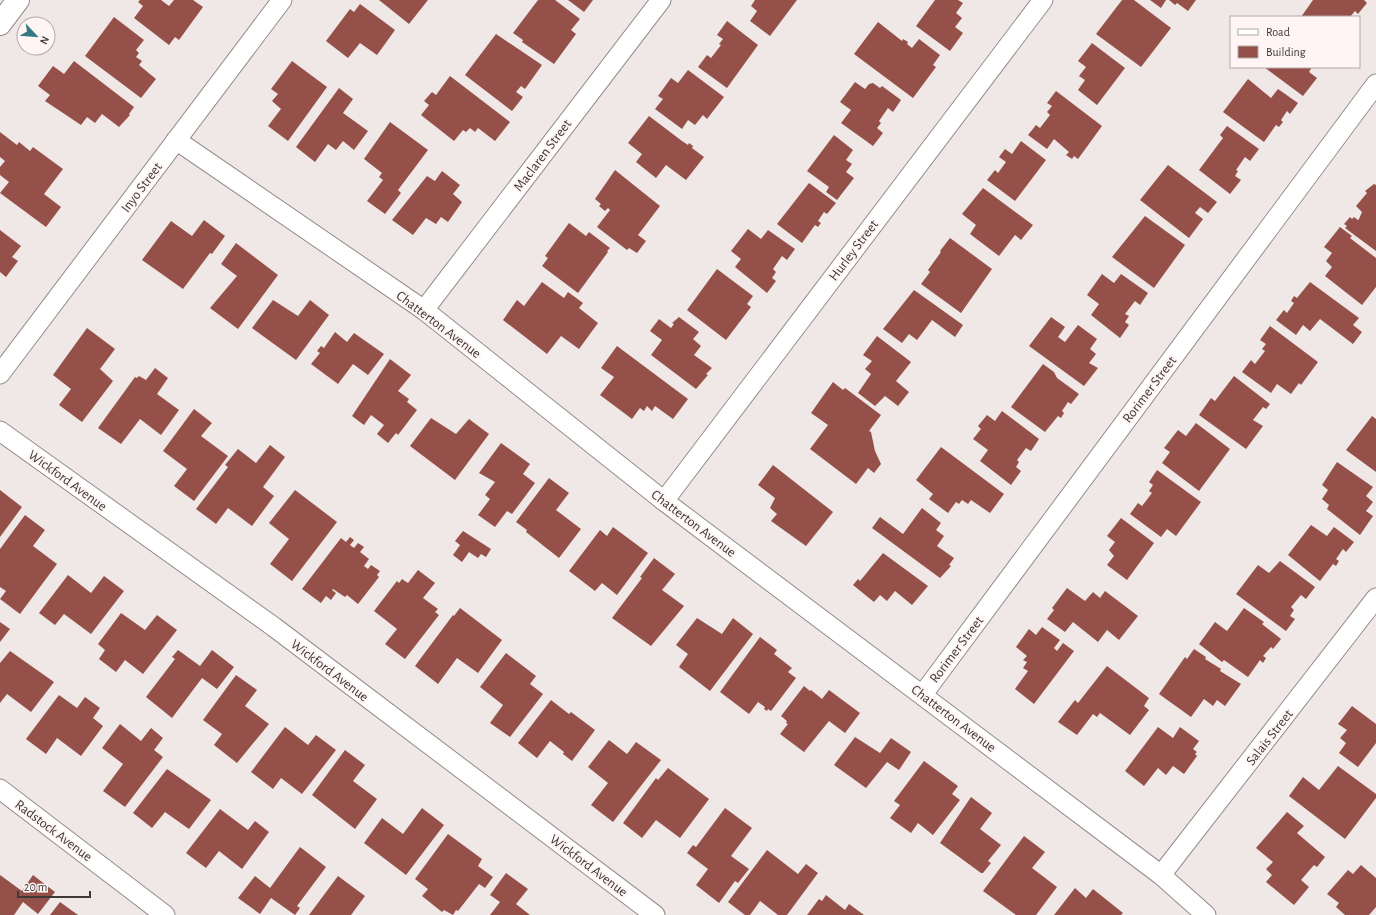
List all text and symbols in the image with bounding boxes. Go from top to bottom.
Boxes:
north arrow [16,16,56,56]
legend [1230,16,1360,68]
text: Road [1266,26,1290,38]
text: N [38,34,51,46]
text: Building [1266,46,1306,58]
street label: Maclaren Street [511,117,575,194]
street label: Inyo Street [119,160,165,215]
street label: Hurley Street [827,217,881,284]
street label: Chatterton Avenue [393,288,483,361]
street label: Rorimer Street [1120,353,1180,426]
street label: Wickford Avenue [26,448,109,514]
street label: Chatterton Avenue [648,487,738,560]
street label: Rorimer Street [927,613,987,686]
street label: Wickford Avenue [288,637,371,704]
street label: Chatterton Avenue [908,682,998,755]
street label: Salais Street [1244,707,1296,768]
street label: Radstock Avenue [12,797,95,864]
street label: Wickford Avenue [547,832,630,899]
scale bar [18,873,90,899]
text: 20 m [24,881,47,893]

